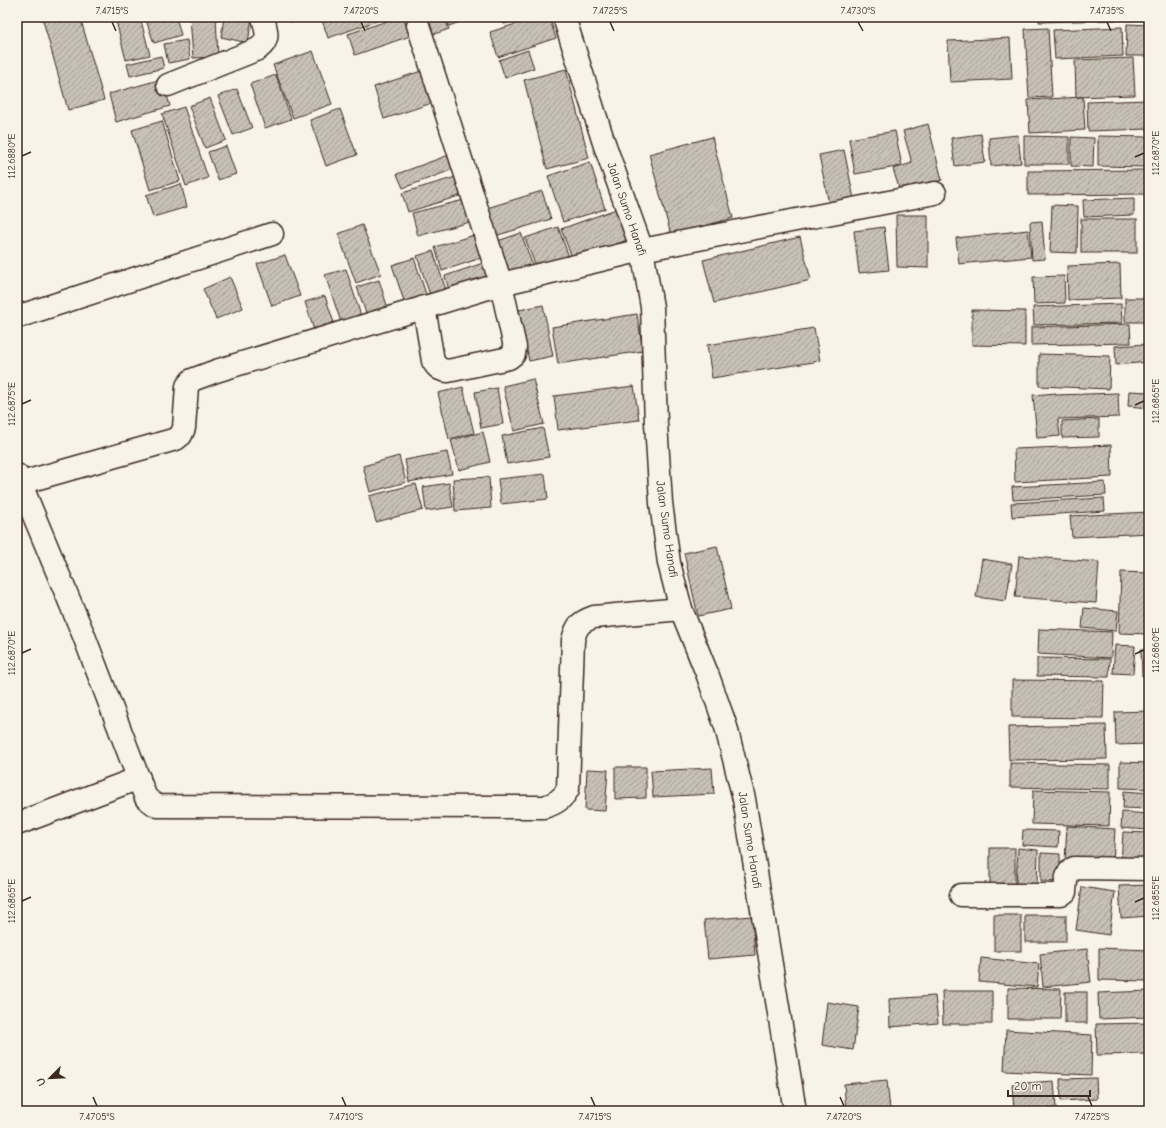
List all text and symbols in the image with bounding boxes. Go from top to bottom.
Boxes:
text: 7.4715°S [95,5,129,17]
text: 7.4720°S [343,5,379,17]
text: 7.4725°S [593,5,628,17]
text: 7.4730°S [841,5,876,17]
text: 7.4735°S [1090,5,1125,17]
text: 112.6870°E [1150,131,1162,175]
text: 112.6880°E [6,134,18,179]
street label: Jalan Sumo Hanafi [604,160,650,258]
text: 112.6865°E [1150,379,1162,423]
text: 112.6875°E [6,382,18,426]
street label: Jalan Sumo Hanafi [653,480,681,578]
text: 112.6860°E [1150,627,1162,673]
text: 112.6870°E [6,631,18,675]
street label: Jalan Sumo Hanafi [735,791,765,889]
text: 112.6855°E [1150,876,1162,920]
text: 112.6865°E [6,879,18,923]
north arrow [30,1058,70,1098]
scale bar [1008,1072,1090,1098]
text: U [34,1076,49,1088]
text: 20 m [1014,1079,1042,1093]
text: 7.4705°S [79,1111,115,1123]
text: 7.4710°S [329,1111,363,1123]
text: 7.4715°S [578,1111,612,1123]
text: 7.4720°S [826,1111,862,1123]
text: 7.4725°S [1075,1111,1110,1123]

